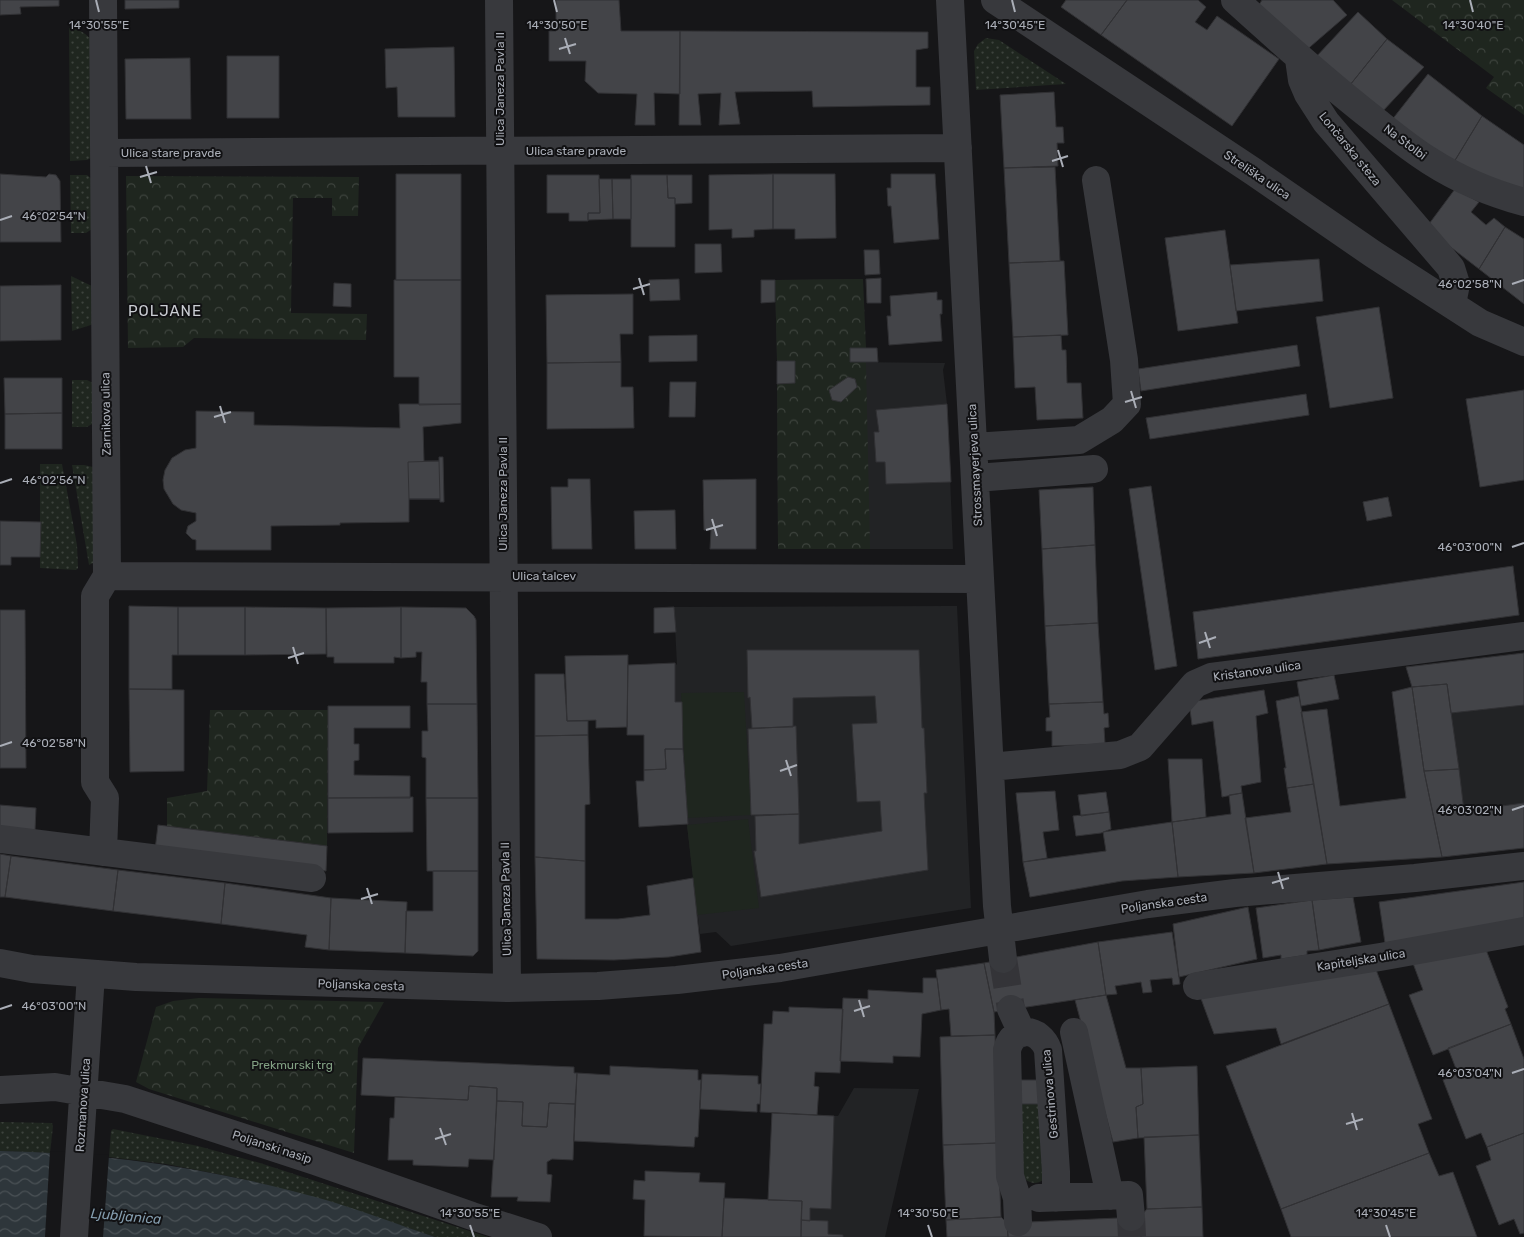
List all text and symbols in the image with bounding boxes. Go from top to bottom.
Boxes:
text: 14°30'55"E [69,18,129,32]
text: 14°30'50"E [526,18,588,32]
text: 14°30'45"E [985,18,1045,32]
text: 14°30'40"E [1443,18,1503,32]
street label: Ulica Janeza Pavla II [493,32,507,146]
street label: Lončarska steza [1316,109,1384,189]
street label: Na Stolbi [1381,121,1429,163]
street label: Ulica stare pravde [526,144,626,158]
street label: Ulica stare pravde [121,146,221,160]
street label: Streliška ulica [1221,148,1293,202]
text: 46°02'54"N [22,209,86,223]
text: 46°02'58"N [1438,277,1502,291]
district label: POLJANE [128,302,202,320]
street label: Zarnikova ulica [98,372,114,456]
street label: Strossmayerjeva ulica [965,404,985,526]
street label: Ulica Janeza Pavla II [496,437,510,551]
text: 46°02'56"N [22,473,86,487]
text: 46°03'00"N [1438,540,1502,554]
street label: Ulica talcev [512,569,576,583]
street label: Kristanova ulica [1212,658,1302,684]
text: 46°02'58"N [22,736,86,750]
text: 46°03'02"N [1438,803,1502,817]
street label: Ulica Janeza Pavla II [498,842,514,956]
street label: Poljanska cesta [1120,890,1208,916]
street label: Kapiteljska ulica [1316,946,1406,974]
street label: Poljanska cesta [721,956,809,982]
street label: Poljanska cesta [317,976,405,994]
text: 46°03'00"N [22,999,86,1013]
street label: Gestrinova ulica [1039,1049,1061,1139]
street label: Rozmanova ulica [73,1058,93,1152]
park label: Prekmurski trg [251,1058,333,1072]
text: 46°03'04"N [1438,1066,1502,1080]
street label: Poljanski nasip [231,1128,313,1166]
water label: Ljubljanica [90,1205,162,1228]
text: 14°30'55"E [440,1206,500,1220]
text: 14°30'50"E [897,1206,959,1220]
text: 14°30'45"E [1356,1206,1416,1220]

